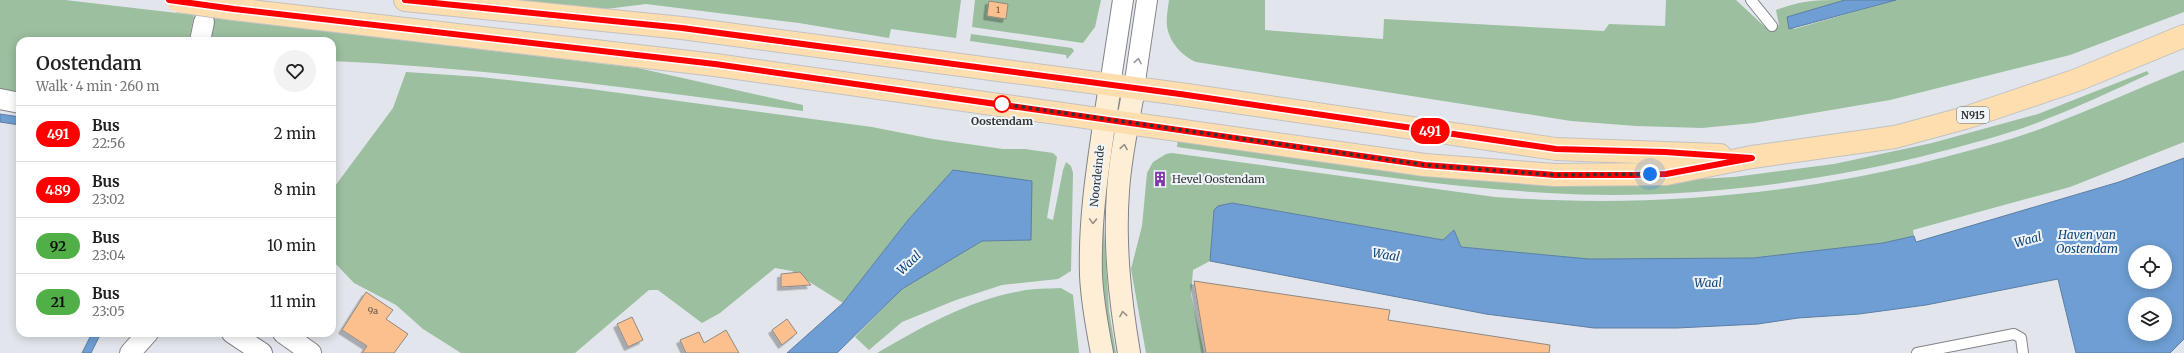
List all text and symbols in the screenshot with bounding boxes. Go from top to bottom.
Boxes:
house number: 1 [996,4,1000,15]
button: heart [274,50,316,92]
text: Oostendam [36,51,142,75]
one-way arrow [1133,58,1142,64]
text: Walk · 4 min · 260 m [36,78,159,95]
marker: Oostendam [993,95,1011,113]
road number: N915 [1957,107,1989,123]
place label: Oostendam [971,114,1033,128]
text: Bus [92,116,120,135]
line badge: 491 [1407,118,1453,144]
text: 491 [1419,122,1441,140]
text: 2 min [274,124,316,143]
text: 491 [47,125,69,143]
text: 22:56 [92,135,125,152]
street label: Noordeinde [1087,144,1107,207]
one-way arrow [1119,144,1128,150]
your location [1640,164,1660,184]
building icon: Hevel Oostendam [1151,170,1169,188]
text: Bus [92,172,120,191]
place label: Hevel Oostendam [1172,172,1265,186]
text: 8 min [274,180,316,199]
text: 489 [45,181,71,199]
text: 23:02 [92,191,125,208]
one-way arrow [1089,218,1097,224]
water label: Haven van Oostendam [2056,227,2118,256]
text: Bus [92,228,120,247]
water label: Waal [2012,229,2044,250]
text: 10 min [267,236,316,255]
text: 92 [50,237,66,255]
water label: Waal [1371,245,1401,264]
map controls [2128,245,2172,341]
button: locate [2128,245,2172,289]
text: 23:04 [92,247,125,264]
water label: Waal [893,247,924,278]
water label: Waal [1694,275,1722,290]
text: Bus [92,284,120,303]
text: 11 min [270,292,316,311]
text: 21 [51,293,65,311]
button: layers [2128,297,2172,341]
text: 23:05 [92,303,125,320]
house number: 9a [368,305,378,316]
one-way arrow [1119,311,1127,318]

